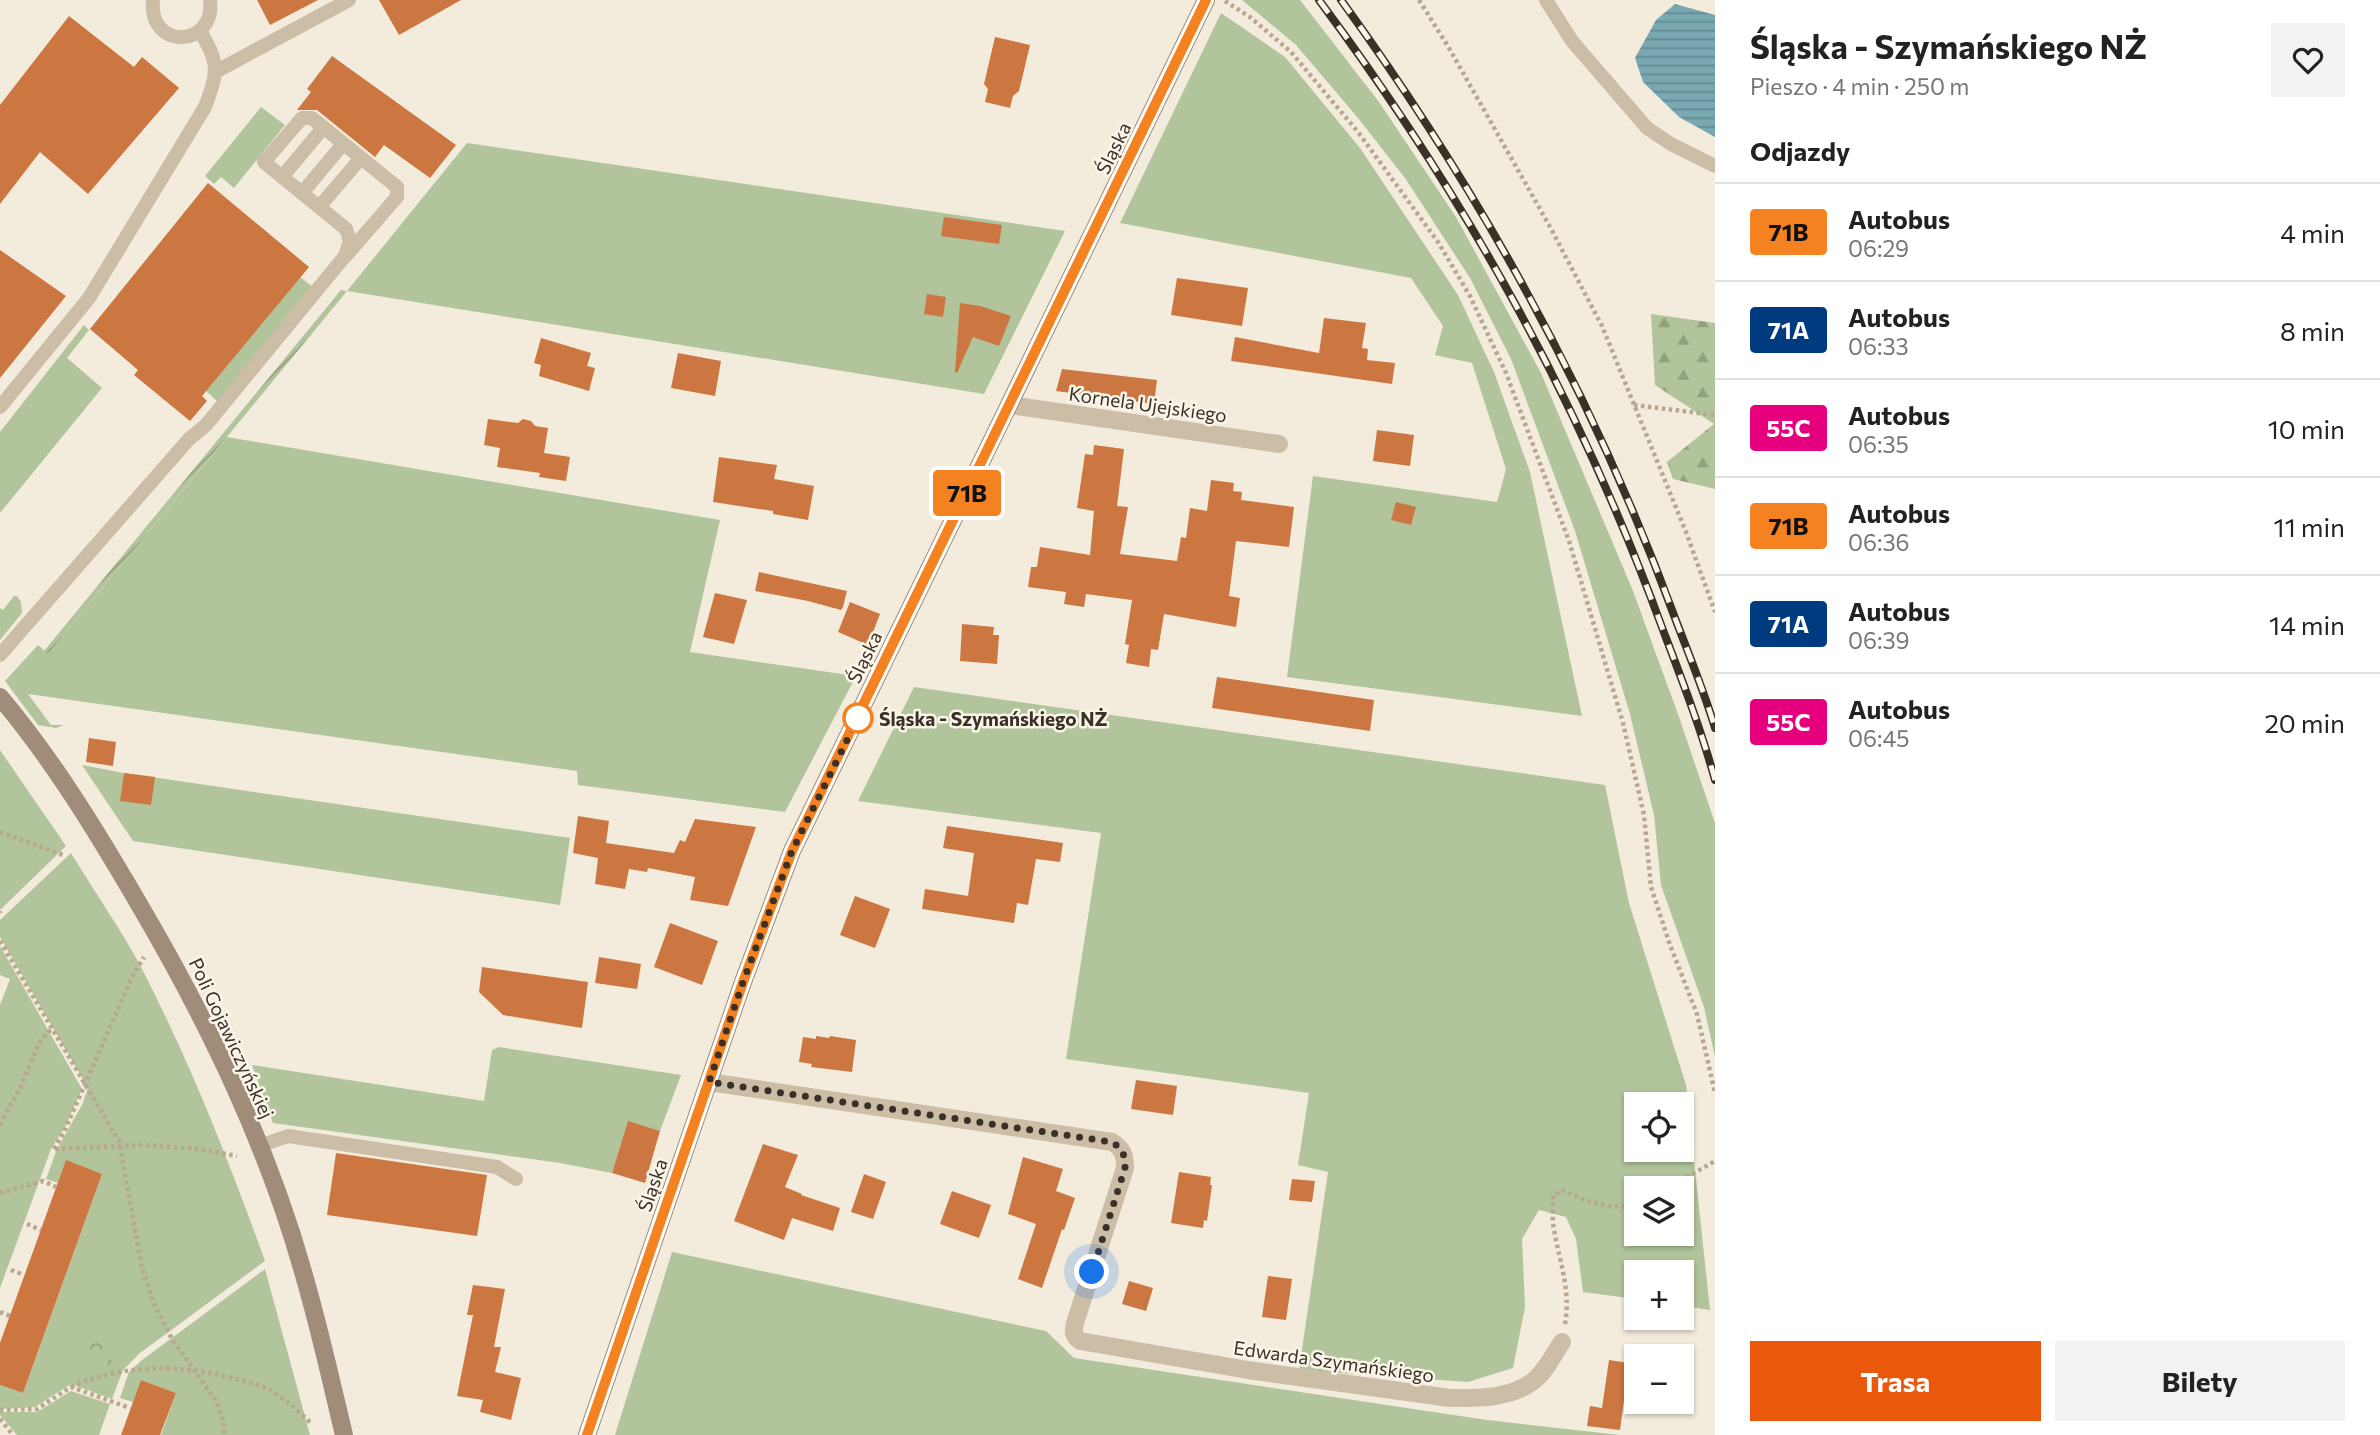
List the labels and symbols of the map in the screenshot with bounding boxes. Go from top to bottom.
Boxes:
street label: Śląska [1090,118,1135,178]
street label: Kornela Ujejskiego [1068,382,1228,426]
line badge: 71B [927,470,1007,516]
street label: Śląska [841,627,886,687]
marker: Śląska - Szymańskiego NŻ [843,703,873,733]
place label: Śląska - Szymańskiego NŻ [879,707,1108,730]
street label: Poli Gojawiczyńskiej [185,954,279,1122]
street label: Śląska [631,1155,672,1215]
your location [1074,1254,1109,1289]
street label: Edwarda Szymańskiego [1232,1336,1436,1386]

